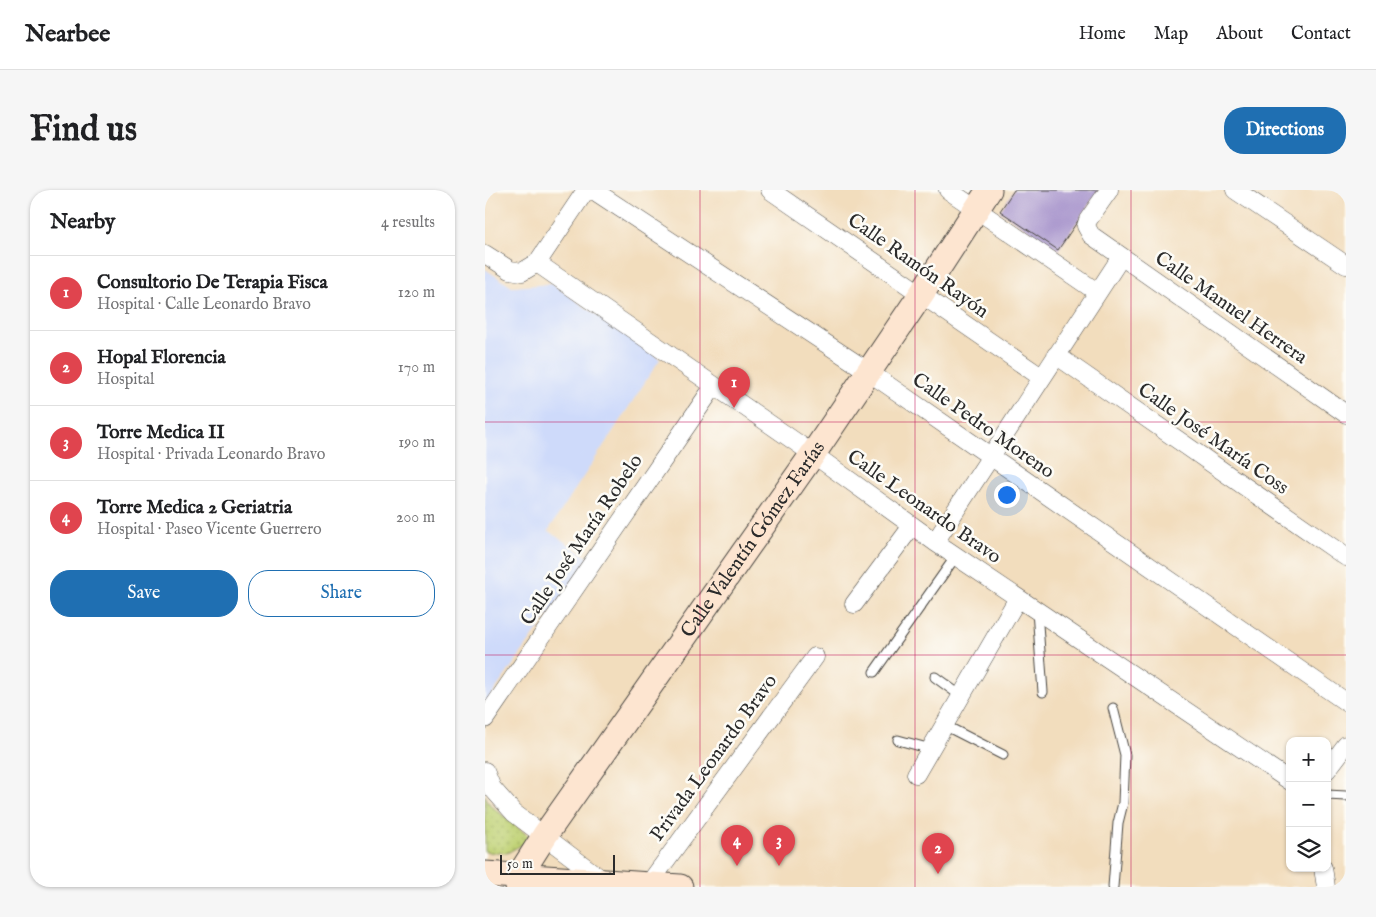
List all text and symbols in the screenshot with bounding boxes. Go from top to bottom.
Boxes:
text: Nearbee [25,19,110,50]
text: Home [1079,23,1126,46]
text: Map [1154,23,1188,46]
text: About [1216,23,1263,46]
text: Contact [1291,23,1351,46]
button: Directions [1224,107,1346,154]
text: Find us [30,108,137,153]
street label: Calle Ramón Rayón [843,208,994,324]
text: Nearby [50,209,115,236]
text: 4 results [381,213,435,233]
street label: Calle Manuel Herrera [1150,246,1312,370]
text: Consultorio De Terapia Fisca [97,271,328,295]
text: 1 [63,283,69,303]
text: 120 m [398,283,435,303]
text: Hospital · Calle Leonardo Bravo [97,295,311,315]
text: Hopal Florencia [97,346,226,370]
text: 2 [62,358,70,378]
text: 170 m [398,358,435,378]
pin: 1 [718,367,750,408]
street label: Calle Pedro Moreno [907,368,1059,485]
text: Hospital [97,370,154,390]
street label: Calle José María Coss [1133,378,1293,500]
text: Torre Medica II [97,421,225,445]
text: 3 [63,433,69,453]
text: 190 m [398,433,435,453]
street label: Calle Valentín Gómez Farías [675,436,831,643]
street label: Calle Leonardo Bravo [842,444,1006,570]
text: Hospital · Privada Leonardo Bravo [97,445,325,465]
street label: Calle José María Robelo [515,449,649,630]
your location [994,482,1020,508]
text: Torre Medica 2 Geriatria [97,496,292,520]
text: 4 [62,508,70,528]
text: 200 m [396,508,435,528]
text: Hospital · Paseo Vicente Guerrero [97,520,322,540]
button: Save [50,570,238,617]
button: Share [248,570,435,617]
street label: Privada Leonardo Bravo [645,669,783,846]
map controls [1286,737,1331,872]
button: + [1286,737,1331,782]
button: − [1286,782,1331,827]
pin: 4 [721,825,753,866]
pin: 3 [763,825,795,866]
button: layers [1286,827,1331,872]
pin: 2 [922,833,954,874]
scale bar [500,852,615,875]
text: 50 m [507,855,533,873]

